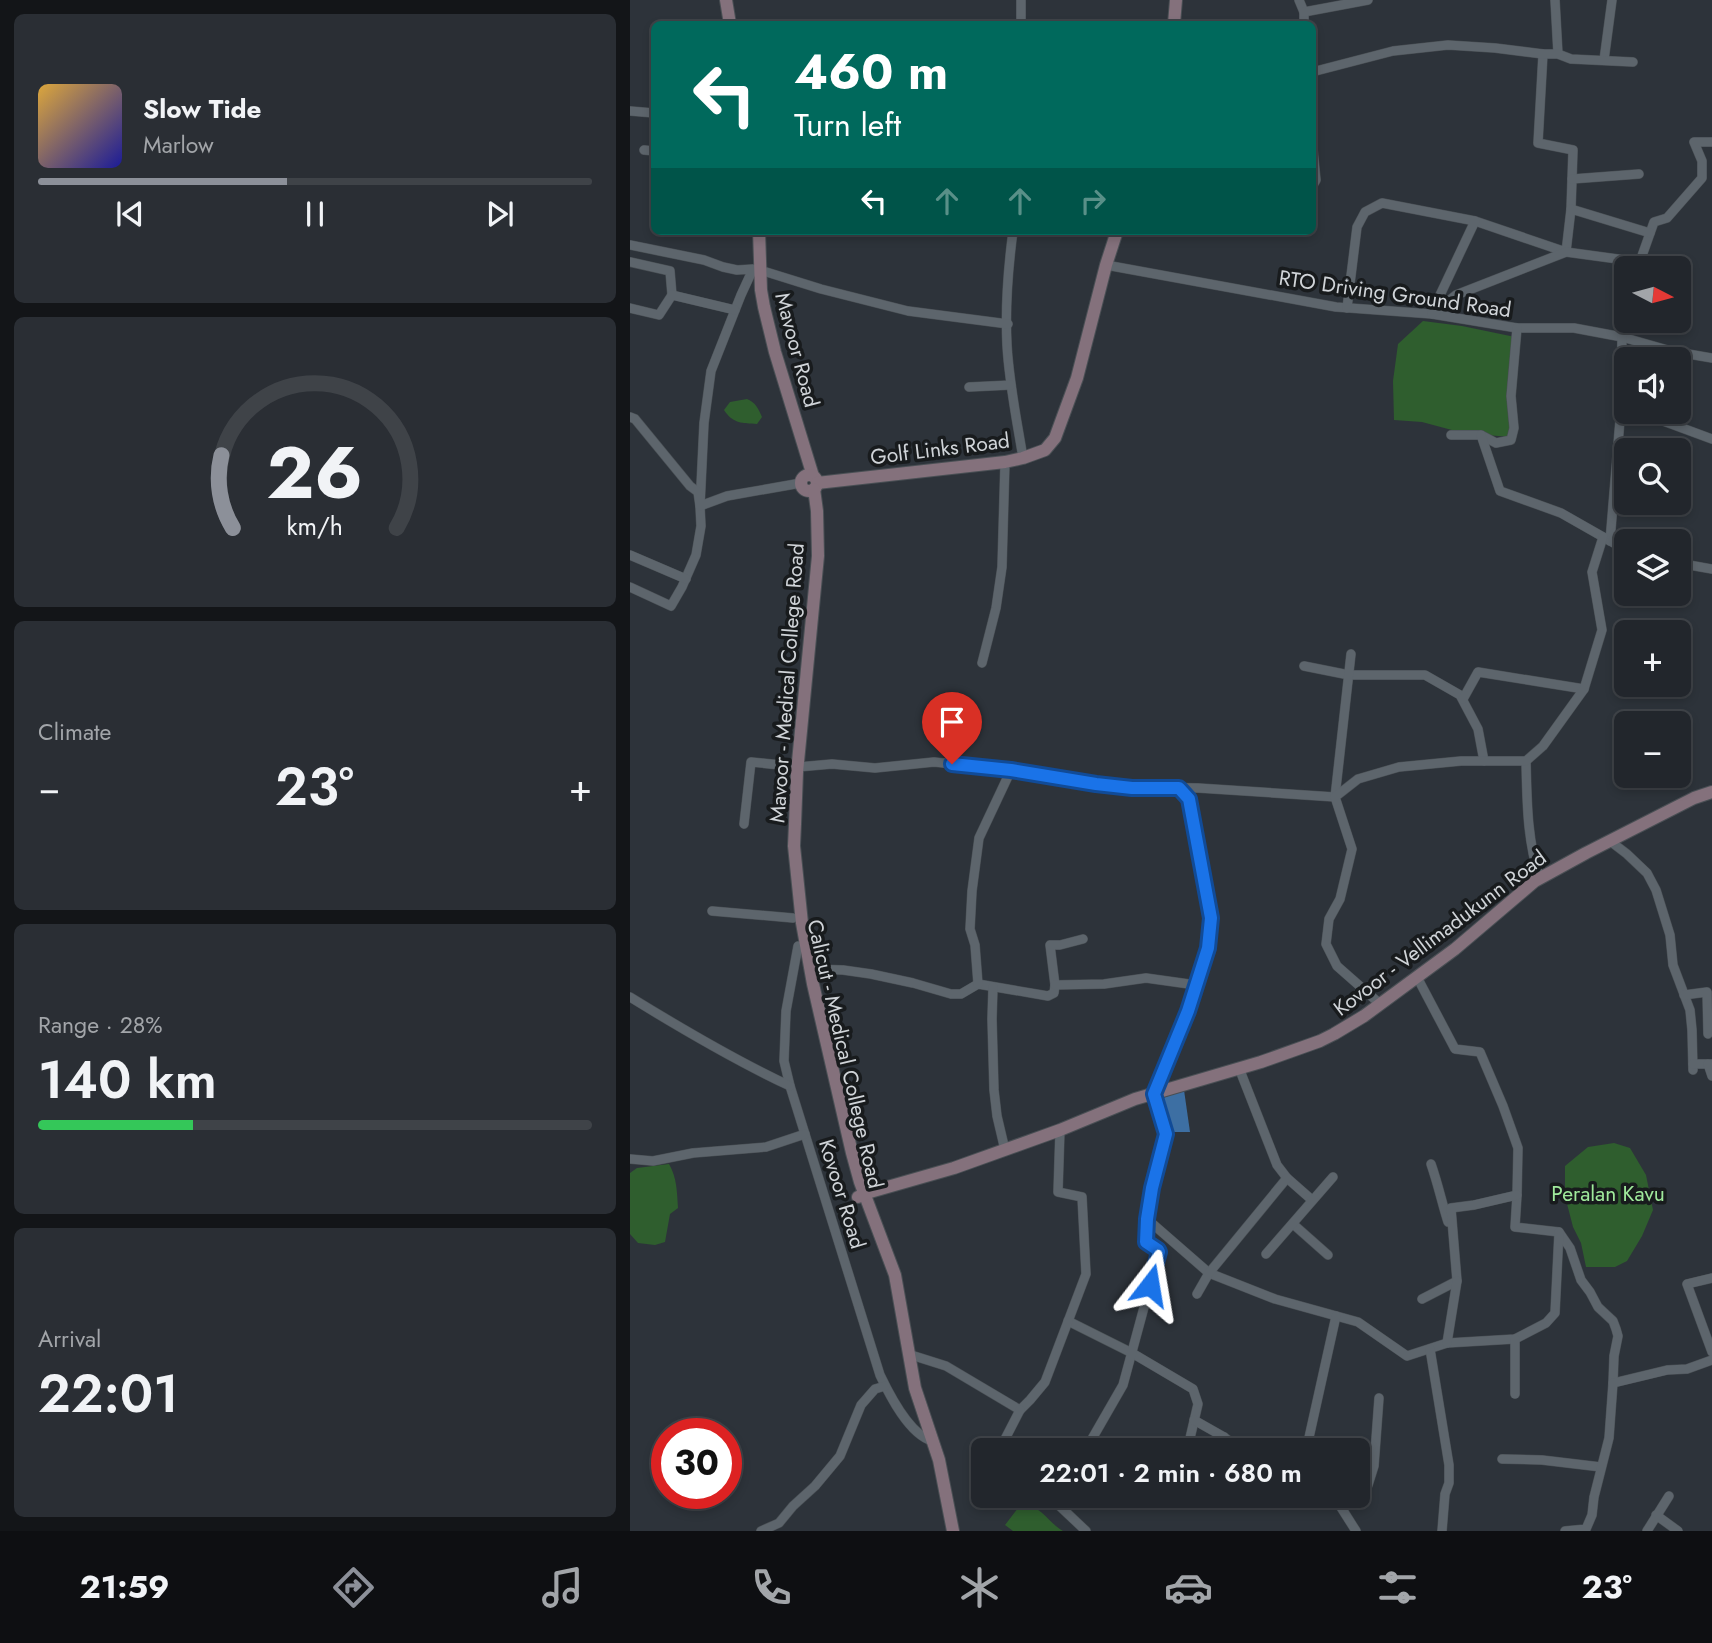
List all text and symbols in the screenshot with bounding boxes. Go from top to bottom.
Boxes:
text: 460 m [794,37,948,107]
icon: left [679,49,770,140]
text: Slow Tide [143,90,262,128]
text: Turn left [794,102,901,148]
text: Marlow [143,128,214,162]
icon: left [855,182,893,220]
icon: ahead [928,182,966,220]
icon: ahead [1001,182,1039,220]
icon: right [1074,182,1112,220]
icon: previous [111,195,149,233]
icon: pause [296,195,334,233]
icon: next [481,195,519,233]
north arrow [1614,256,1690,332]
map controls [1614,256,1691,788]
street label: RTO Driving Ground Road [1277,263,1513,325]
street label: Mavoor Road [767,289,827,411]
button: sound [1614,347,1691,424]
text: 26 [267,421,363,526]
street label: Golf Links Road [869,426,1011,472]
button: search [1614,438,1691,515]
text: km/h [287,508,343,544]
button: layers [1614,529,1691,606]
street label: Mavoor - Medical College Road [762,542,812,824]
button: + [1614,620,1691,697]
pin [922,692,982,764]
icon: arrive [933,703,971,741]
button: − [1614,711,1691,788]
text: Climate [38,715,111,749]
text: 23° [275,749,354,825]
text: − [38,760,60,815]
text: + [569,760,592,815]
street label: Kovoor - Vellimadukunn Road [1327,843,1553,1023]
street label: Calicut - Medical College Road [799,917,891,1191]
text: Range · 28% [38,1008,163,1042]
text: 140 km [38,1042,217,1118]
street label: Kovoor Road [811,1136,873,1252]
park label: Peralan Kavu [1551,1179,1665,1209]
position arrow [1113,1248,1187,1322]
text: Arrival [38,1322,101,1356]
text: 22:01 [38,1356,179,1432]
speed limit sign: 30 [651,1418,742,1509]
text: 22:01 · 2 min · 680 m [1039,1454,1302,1492]
icon: directions [329,1563,378,1612]
icon: music [538,1563,587,1612]
icon: phone [747,1563,796,1612]
icon: climate [955,1563,1004,1612]
icon: car [1164,1563,1213,1612]
icon: filters [1373,1563,1422,1612]
text: 21:59 [80,1564,170,1610]
text: 23° [1582,1564,1632,1610]

